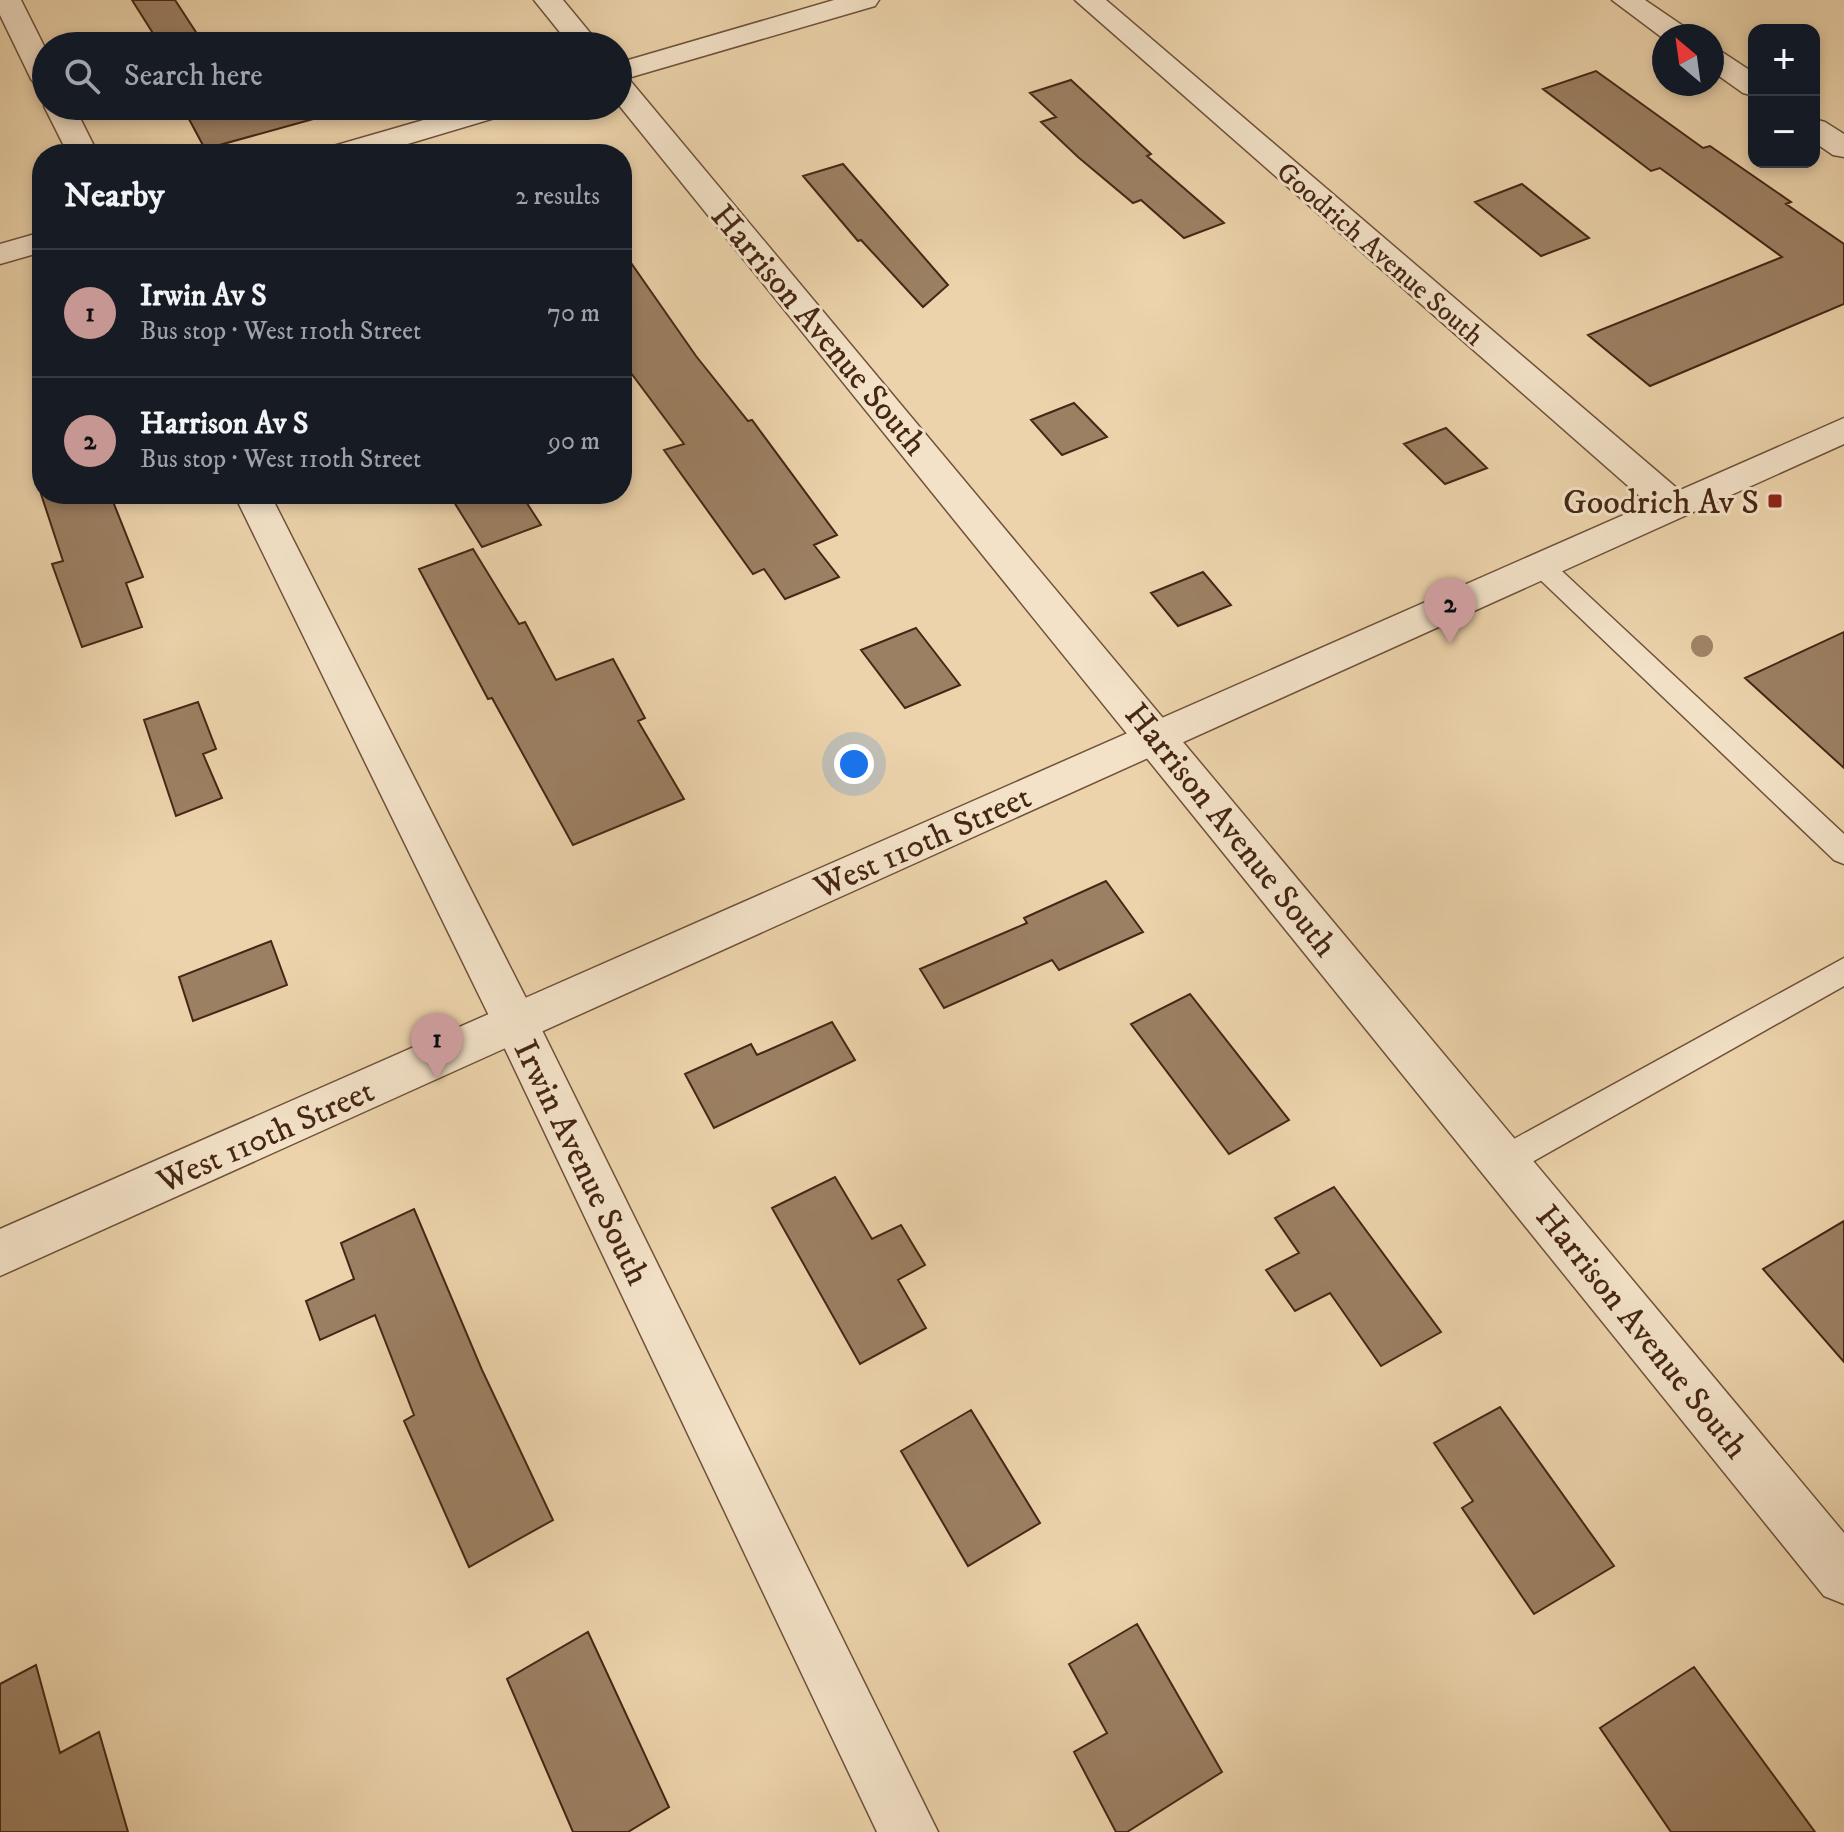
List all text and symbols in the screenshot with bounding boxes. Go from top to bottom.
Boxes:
north arrow [1652,24,1724,96]
map controls [1748,24,1820,168]
button: + [1748,24,1820,96]
search box [32,32,632,120]
icon: search [60,54,104,98]
text: Search here [124,58,263,95]
button: − [1748,96,1820,168]
street label: Goodrich Avenue South [1269,155,1491,354]
text: Nearby [64,175,165,217]
text: 2 results [515,180,600,213]
street label: Harrison Avenue South [701,196,936,464]
text: Irwin Av S [140,278,267,315]
text: 1 [85,297,95,330]
text: 70 m [547,297,600,330]
text: Bus stop · West 110th Street [140,315,421,348]
text: Harrison Av S [140,406,309,443]
text: 2 [84,425,96,458]
text: 90 m [548,425,600,458]
text: Bus stop · West 110th Street [140,443,421,476]
place label: Goodrich Av S [1563,482,1759,524]
marker: Goodrich Av S [1766,492,1784,510]
pin: 2 [1424,578,1476,644]
street label: Harrison Avenue South [1115,695,1346,966]
your location [834,744,874,784]
street label: West 110th Street [807,776,1038,910]
pin: 1 [411,1013,463,1079]
street label: Irwin Avenue South [504,1034,659,1292]
street label: West 110th Street [150,1070,381,1204]
street label: Harrison Avenue South [1526,1197,1757,1468]

